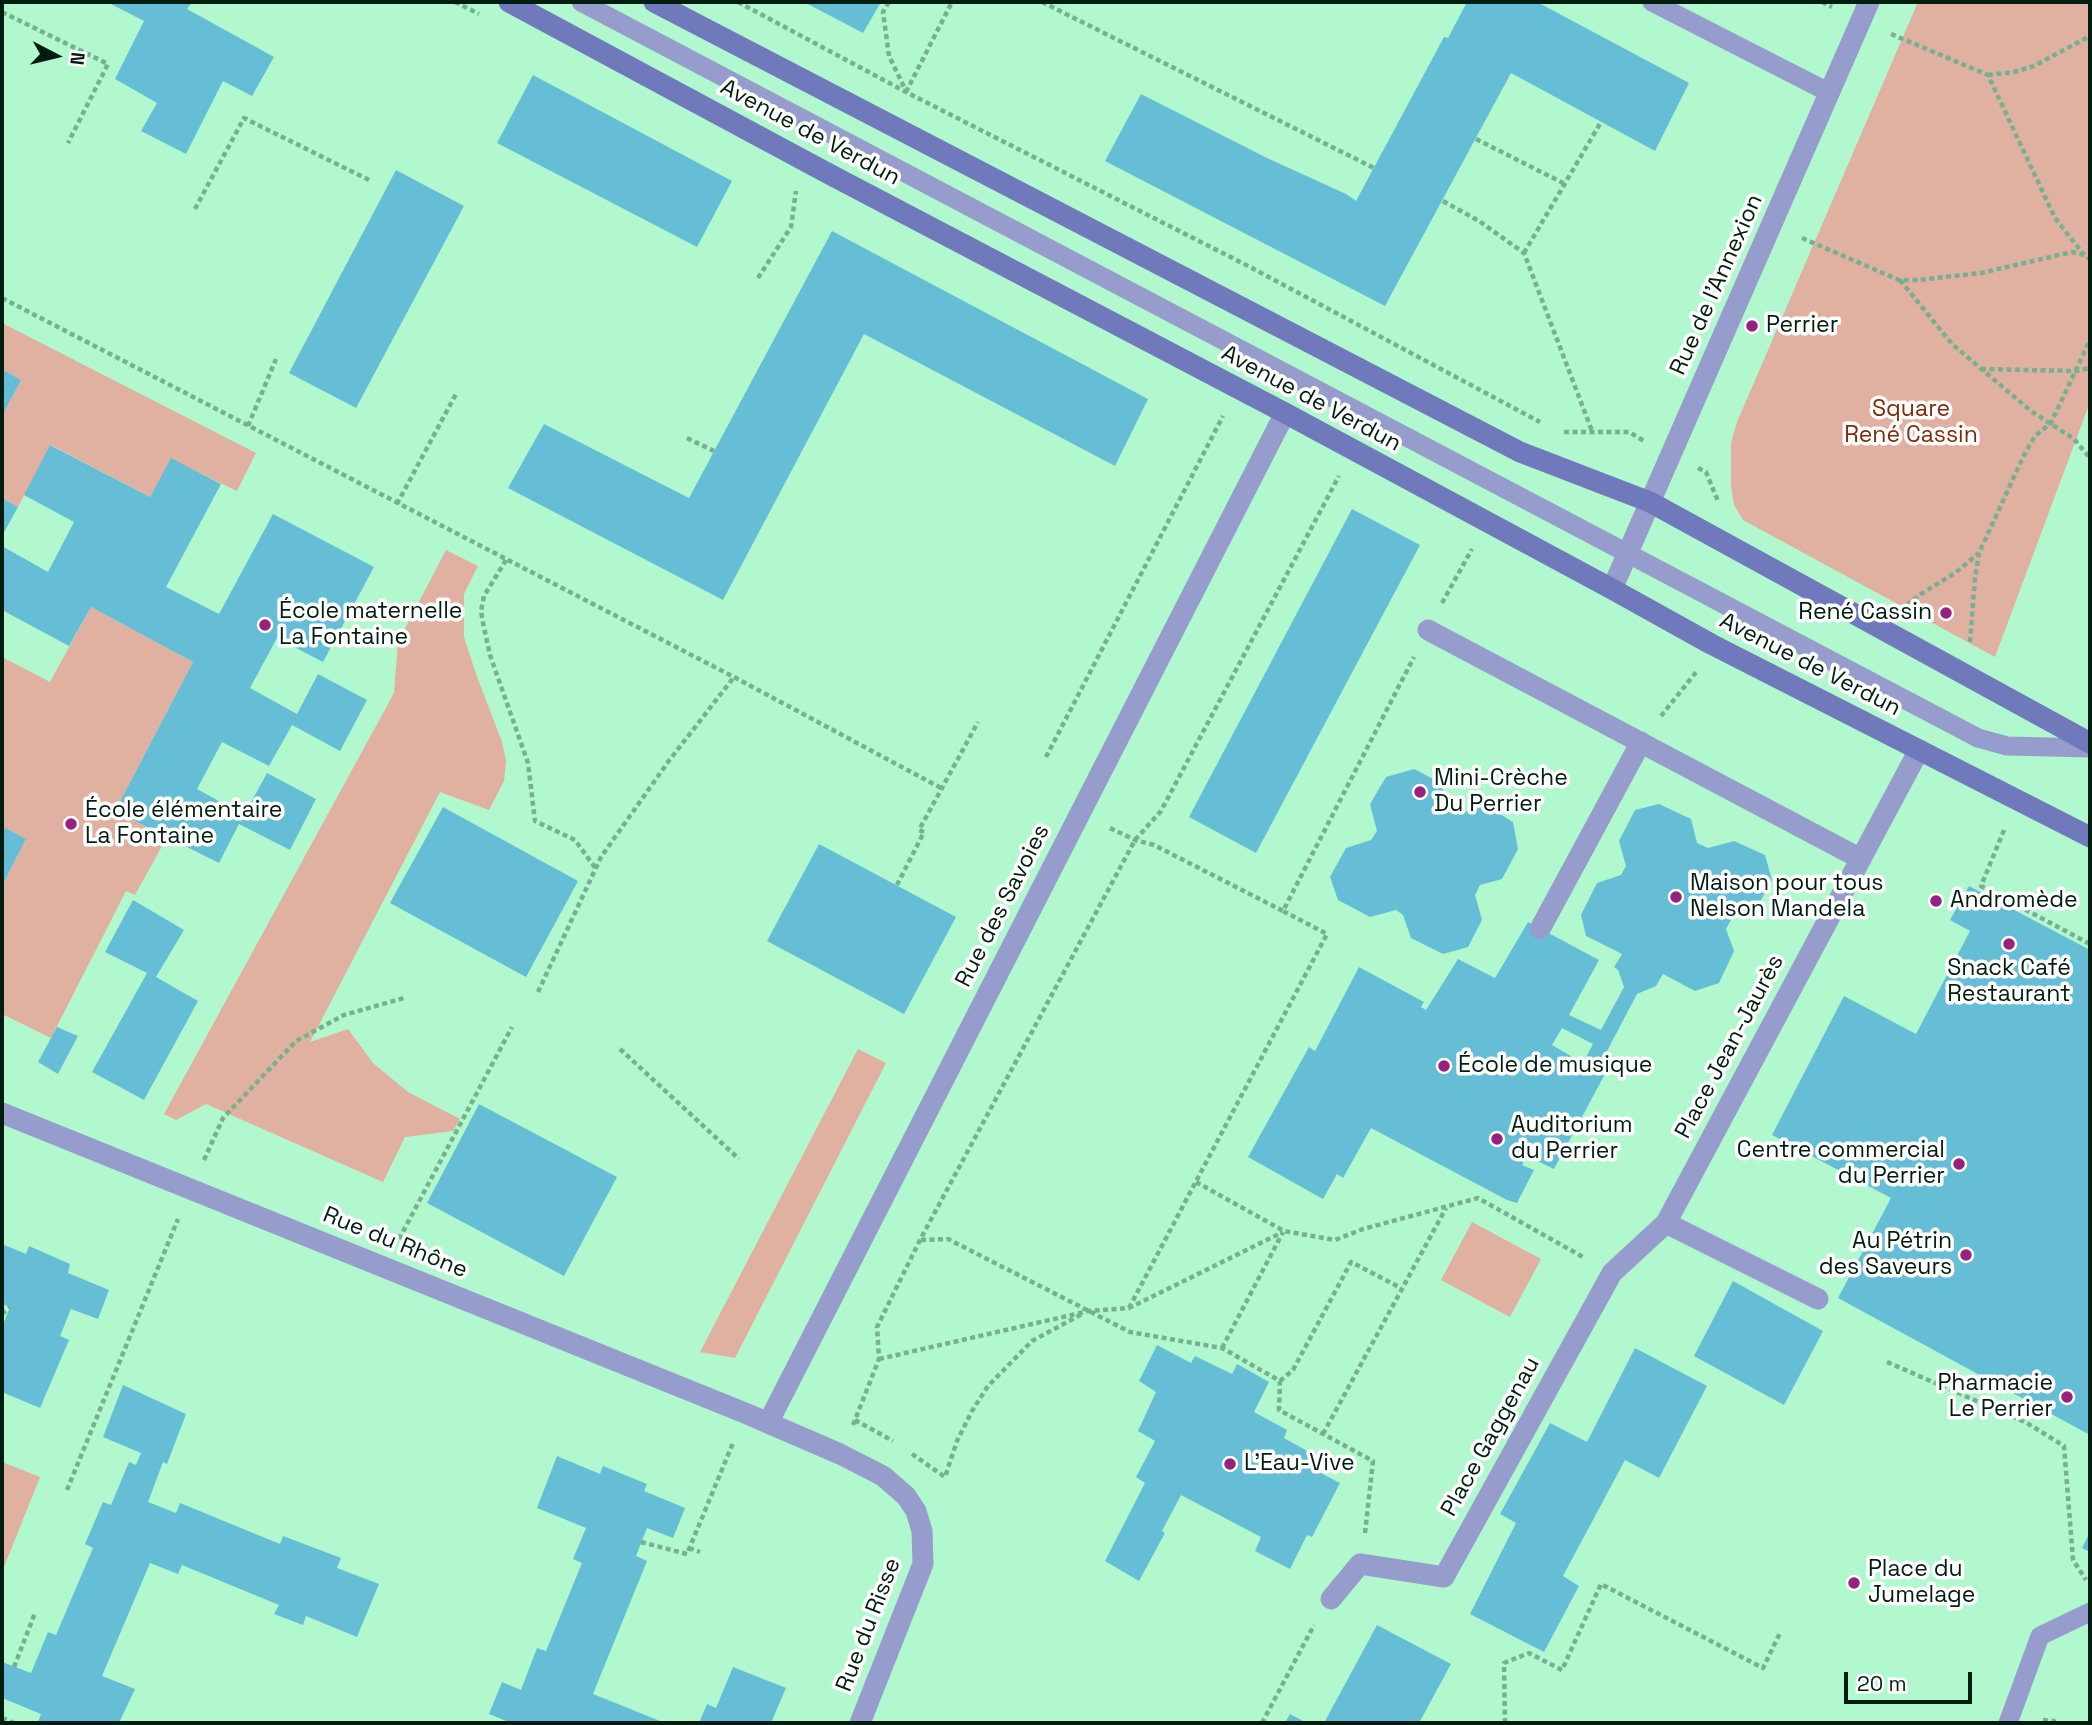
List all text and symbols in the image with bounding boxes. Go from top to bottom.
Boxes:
north arrow [21,21,91,91]
text: N [64,51,91,66]
street label: Avenue de Verdun [715,74,905,192]
street label: Rue de l'Annexion [1665,190,1769,380]
place label: Perrier [1766,312,1838,340]
marker: Perrier [1744,318,1760,334]
street label: Avenue de Verdun [1216,340,1406,458]
park label: Square René Cassin [1844,396,1978,450]
place label: École maternelle La Fontaine [279,598,462,652]
place label: René Cassin [1798,599,1932,627]
marker: René Cassin [1938,605,1954,621]
street label: Avenue de Verdun [1715,607,1905,723]
marker: École maternelle La Fontaine [257,617,273,633]
place label: Mini-Crèche Du Perrier [1434,765,1568,819]
marker: Mini-Crèche Du Perrier [1412,784,1428,800]
place label: École élémentaire La Fontaine [85,797,282,851]
marker: École élémentaire La Fontaine [63,816,79,832]
street label: Rue des Savoies [950,820,1056,992]
place label: Maison pour tous Nelson Mandela [1690,870,1883,924]
place label: Andromède [1950,887,2078,915]
marker: Maison pour tous Nelson Mandela [1668,889,1684,905]
marker: Andromède [1928,893,1944,909]
marker: Snack Café Restaurant [2001,936,2017,952]
street label: Place Jean-Jaurès [1670,950,1790,1144]
place label: Snack Café Restaurant [1947,955,2071,1009]
place label: École de musique [1458,1052,1652,1080]
marker: École de musique [1436,1058,1452,1074]
place label: Auditorium du Perrier [1511,1112,1633,1166]
marker: Auditorium du Perrier [1489,1131,1505,1147]
place label: Centre commercial du Perrier [1737,1137,1945,1191]
marker: Centre commercial du Perrier [1951,1156,1967,1172]
street label: Rue du Rhône [319,1201,471,1285]
place label: Au Pétrin des Saveurs [1819,1228,1952,1282]
marker: Au Pétrin des Saveurs [1958,1247,1974,1263]
street label: Place Gaggenau [1436,1352,1546,1522]
place label: Pharmacie Le Perrier [1937,1370,2053,1424]
marker: Pharmacie Le Perrier [2059,1389,2075,1405]
place label: L'Eau-Vive [1244,1450,1355,1478]
marker: L'Eau-Vive [1222,1456,1238,1472]
street label: Rue du Risse [831,1554,907,1696]
place label: Place du Jumelage [1868,1556,1975,1610]
marker: Place du Jumelage [1846,1575,1862,1591]
scale bar [1847,1658,1975,1702]
text: 20 m [1857,1670,1907,1697]

